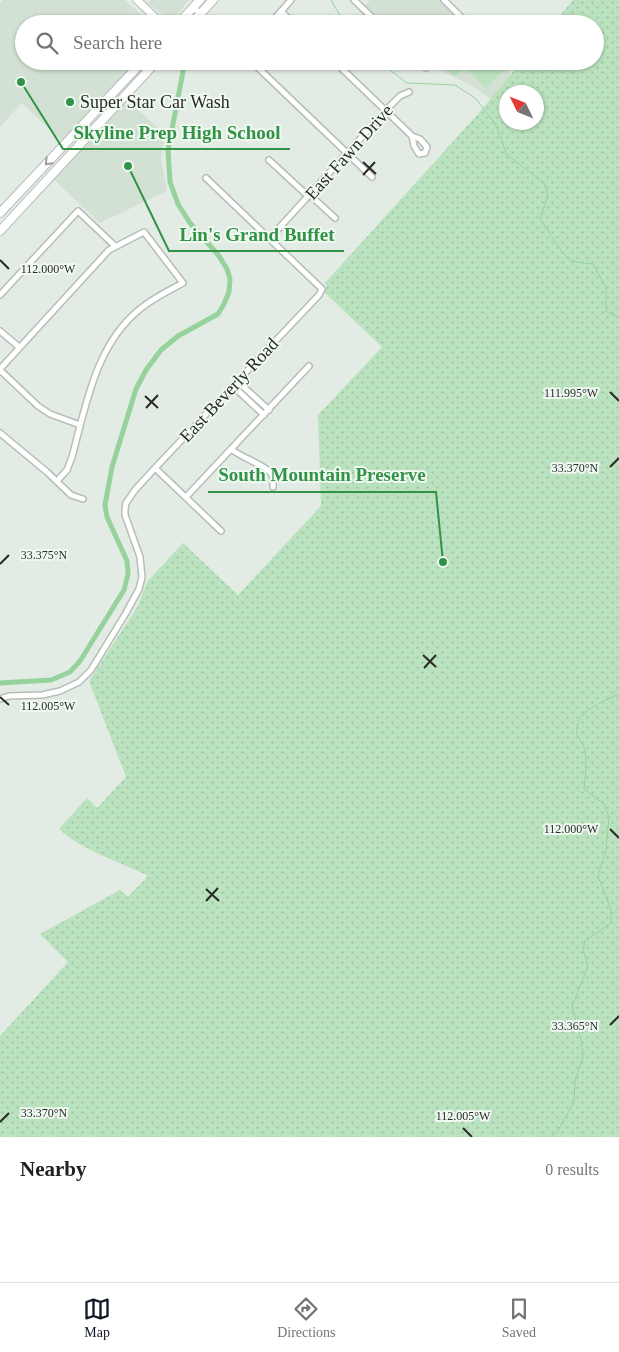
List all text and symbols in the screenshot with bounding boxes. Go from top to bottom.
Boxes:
search box [15,15,604,70]
icon: search [33,29,61,57]
text: Search here [73,32,162,53]
north arrow [499,85,544,130]
place label: Super Star Car Wash [80,92,230,112]
marker: Super Star Car Wash [64,96,76,108]
street label: East Fawn Drive [301,100,397,204]
callout: Skyline Prep High School [63,115,290,149]
text: Skyline Prep High School [73,122,281,143]
one-way arrow [45,157,54,166]
callout: Lin's Grand Buffet [169,217,344,251]
text: Lin's Grand Buffet [179,224,335,245]
text: 112.000°W [21,262,76,276]
street label: East Beverly Road [176,334,282,446]
text: 111.995°W [544,386,599,400]
callout: South Mountain Preserve [208,458,436,492]
text: 33.370°N [552,461,599,475]
text: South Mountain Preserve [218,464,426,485]
text: 33.375°N [21,548,68,562]
text: 112.005°W [21,699,76,713]
text: 112.000°W [544,822,599,836]
text: 33.365°N [552,1019,599,1033]
text: 33.370°N [21,1106,68,1120]
text: 112.005°W [436,1109,491,1123]
text: Nearby [20,1157,87,1181]
text: 0 results [545,1161,599,1178]
tab: Map [83,1295,111,1341]
tab: Directions [277,1295,336,1341]
tab: Saved [502,1295,536,1341]

